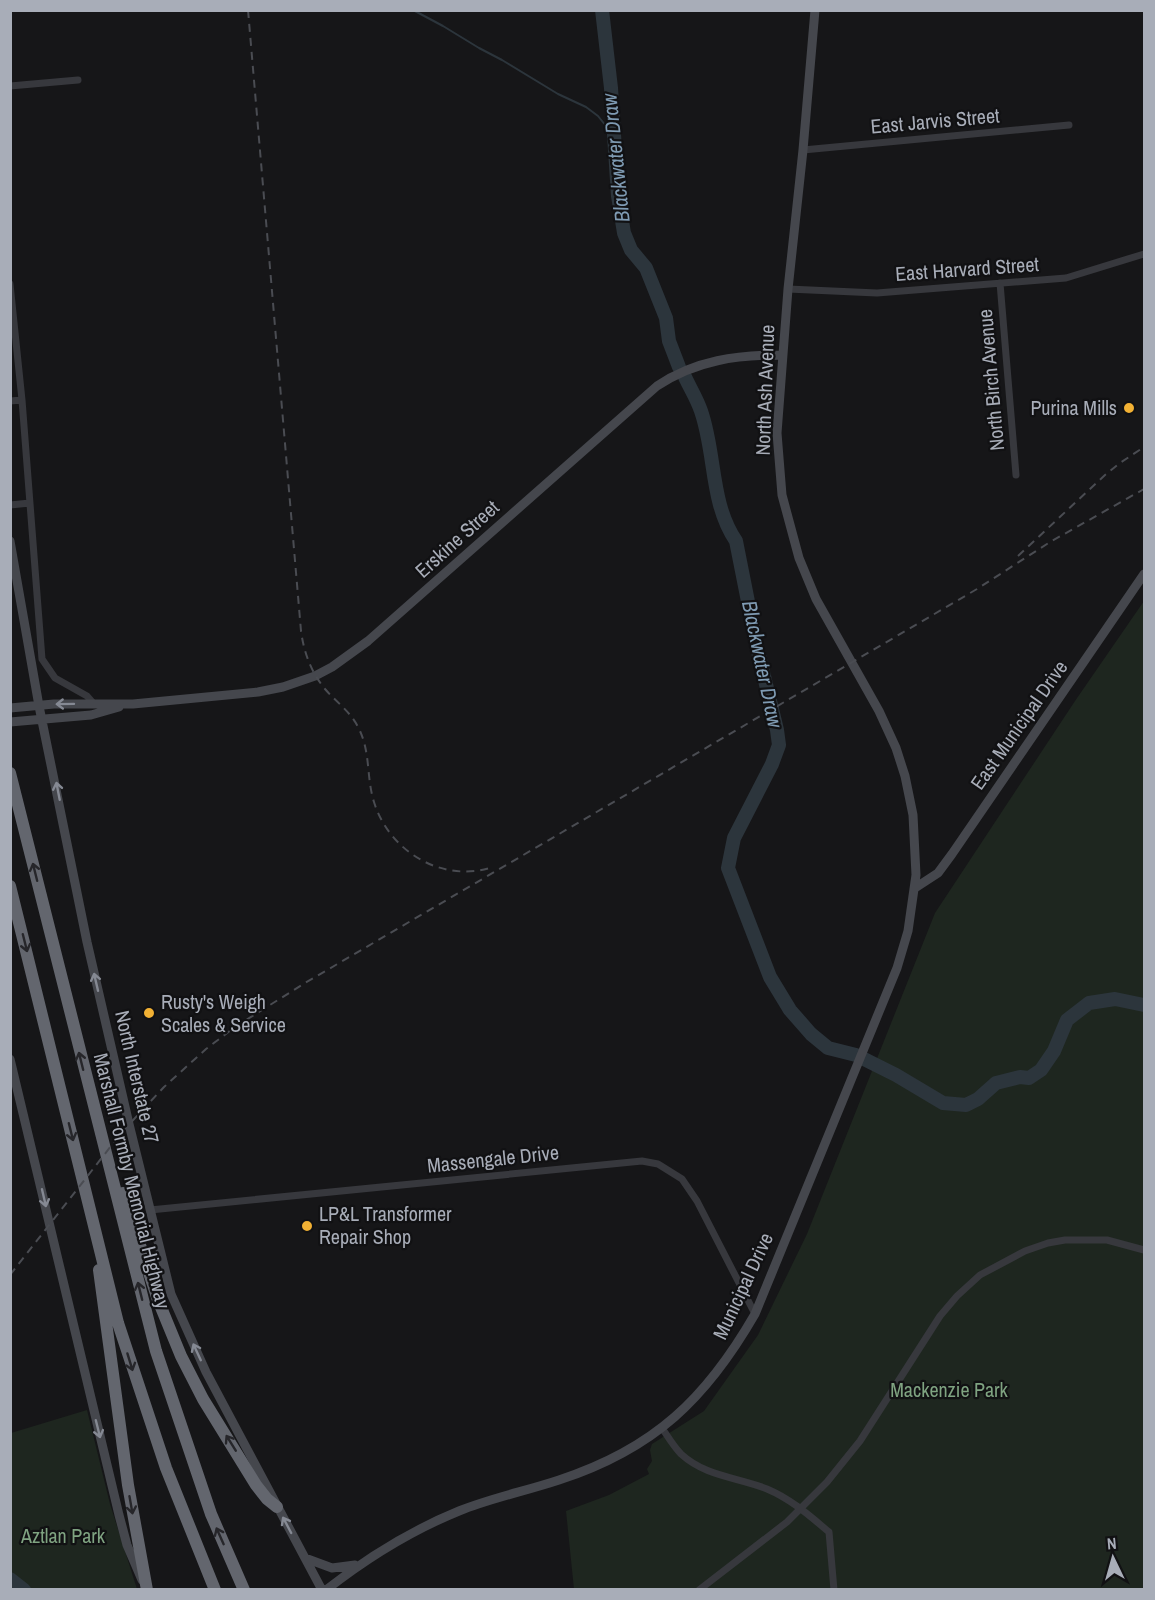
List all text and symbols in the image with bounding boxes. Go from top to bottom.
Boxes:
water label: Blackwater Draw [594,91,637,224]
street label: East Jarvis Street [869,101,1001,140]
street label: East Harvard Street [894,250,1040,287]
street label: North Birch Avenue [971,308,1010,452]
street label: North Ash Avenue [749,324,780,456]
place label: Purina Mills [1030,394,1117,421]
marker: Purina Mills [1122,401,1136,415]
street label: Erskine Street [409,494,505,583]
water label: Blackwater Draw [735,598,790,732]
street label: East Municipal Drive [964,655,1073,795]
one-way arrow [56,698,76,710]
one-way arrow [52,782,63,802]
one-way arrow [29,863,40,882]
one-way arrow [19,933,31,952]
one-way arrow [90,973,102,992]
place label: Rusty's Weigh Scales & Service [161,988,286,1038]
marker: Rusty's Weigh Scales & Service [142,1006,156,1020]
street label: North Interstate 27 [109,1008,166,1146]
street label: Marshall Formby Memorial Highway [88,1050,178,1312]
one-way arrow [75,1052,87,1071]
one-way arrow [66,1122,78,1141]
street label: Massengale Drive [426,1138,560,1179]
one-way arrow [38,1188,50,1207]
place label: LP&L Transformer Repair Shop [319,1200,452,1250]
marker: LP&L Transformer Repair Shop [300,1219,314,1233]
street label: Municipal Drive [706,1228,779,1344]
one-way arrow [134,1282,146,1301]
one-way arrow [190,1344,202,1362]
one-way arrow [125,1352,136,1371]
park label: Mackenzie Park [890,1376,1009,1403]
one-way arrow [92,1419,104,1438]
one-way arrow [224,1435,236,1452]
one-way arrow [126,1494,137,1514]
one-way arrow [281,1517,293,1534]
park label: Aztlan Park [20,1522,106,1549]
one-way arrow [214,1527,225,1545]
north arrow [1083,1528,1143,1588]
text: N [1106,1532,1117,1554]

